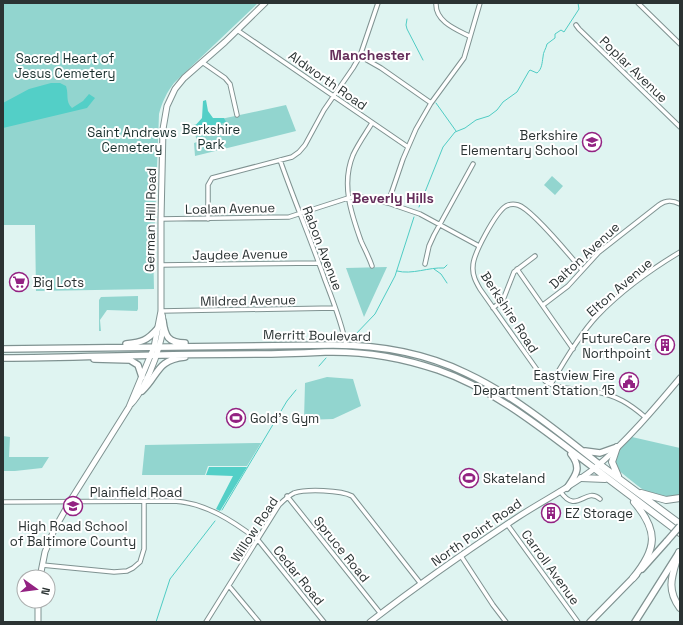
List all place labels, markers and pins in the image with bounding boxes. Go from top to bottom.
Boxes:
place label: Berkshire Elementary School [461,127,578,159]
school or university icon: Berkshire Elementary School [581,131,603,153]
supermarket icon: Big Lots [8,271,30,293]
place label: Big Lots [33,274,84,291]
place label: FutureCare Northpoint [582,330,651,362]
building icon: FutureCare Northpoint [654,334,676,356]
place label: Eastview Fire Department Station 15 [473,367,615,399]
public building icon: Eastview Fire Department Station 15 [618,371,640,393]
sports icon: Gold's Gym [225,407,247,429]
place label: Gold's Gym [250,410,319,427]
sports icon: Skateland [458,467,480,489]
place label: Skateland [483,470,545,487]
school or university icon: High Road School of Baltimore County [62,495,84,517]
building icon: EZ Storage [540,502,562,524]
place label: EZ Storage [565,505,633,522]
place label: High Road School of Baltimore County [10,518,136,550]

